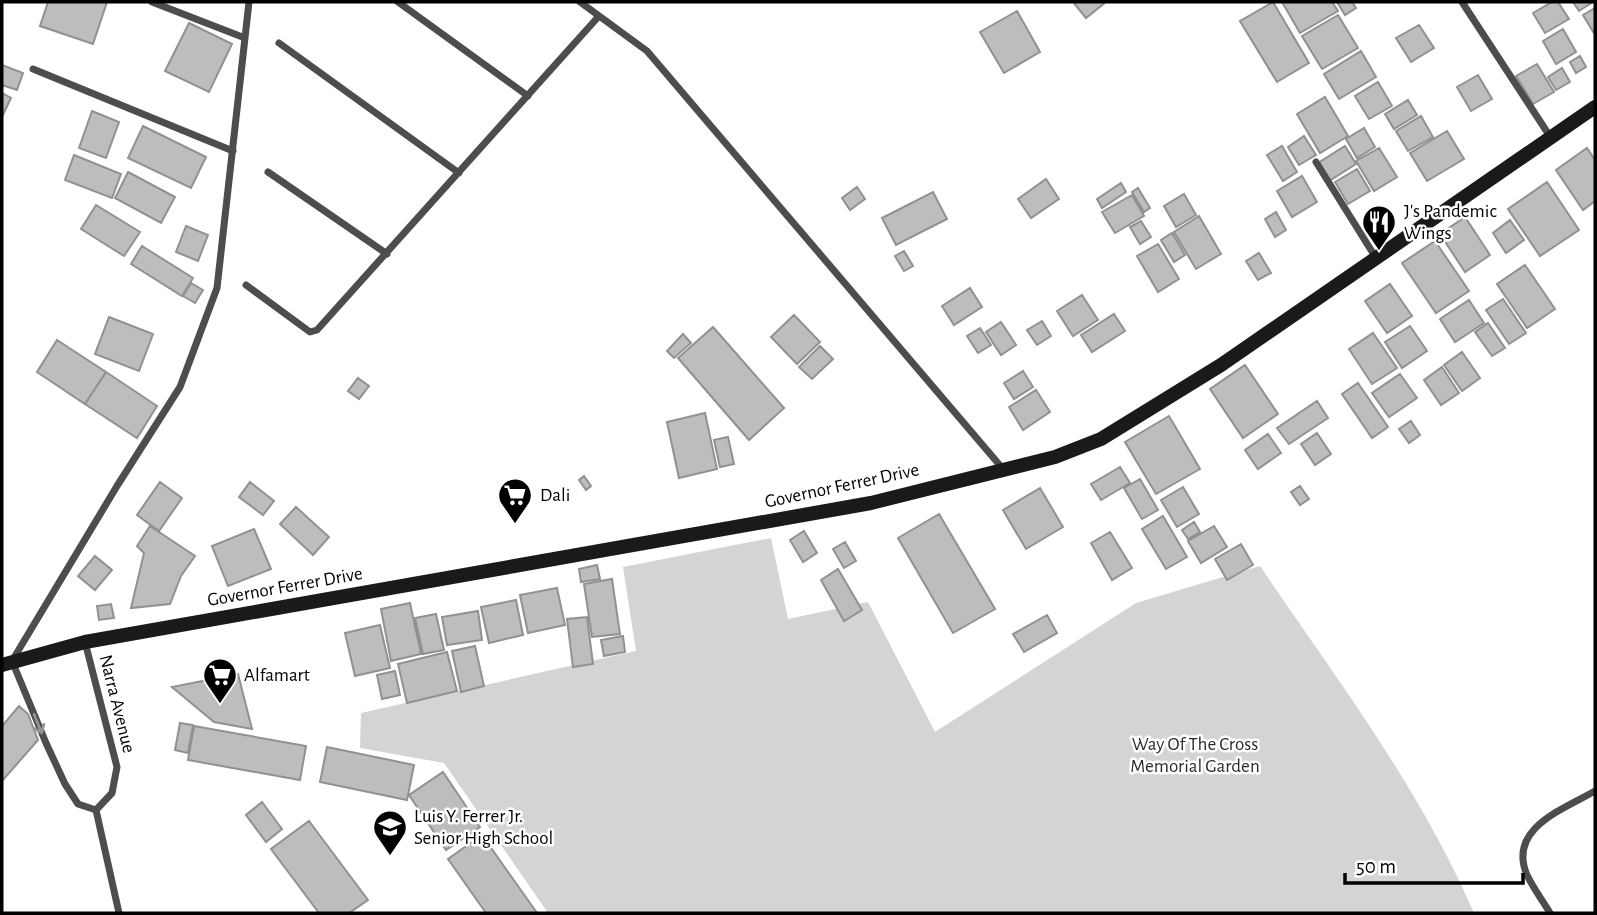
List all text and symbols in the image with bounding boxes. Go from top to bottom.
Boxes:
place label: J's Pandemic Wings [1404,202,1497,243]
restaurant icon: J's Pandemic Wings [1360,203,1398,252]
street label: Governor Ferrer Drive [763,460,921,512]
supermarket icon: Dali [496,476,534,525]
place label: Dali [540,486,570,505]
street label: Governor Ferrer Drive [206,564,364,610]
street label: Narra Avenue [96,653,138,755]
supermarket icon: Alfamart [201,656,239,705]
place label: Alfamart [244,666,310,685]
one-way arrow [32,713,45,735]
park label: Way Of The Cross Memorial Garden [1130,735,1260,776]
place label: Luis Y. Ferrer Jr. Senior High School [414,807,553,848]
school or university icon: Luis Y. Ferrer Jr. Senior High School [371,808,409,857]
scale bar [1345,842,1524,886]
text: 50 m [1356,856,1396,877]

